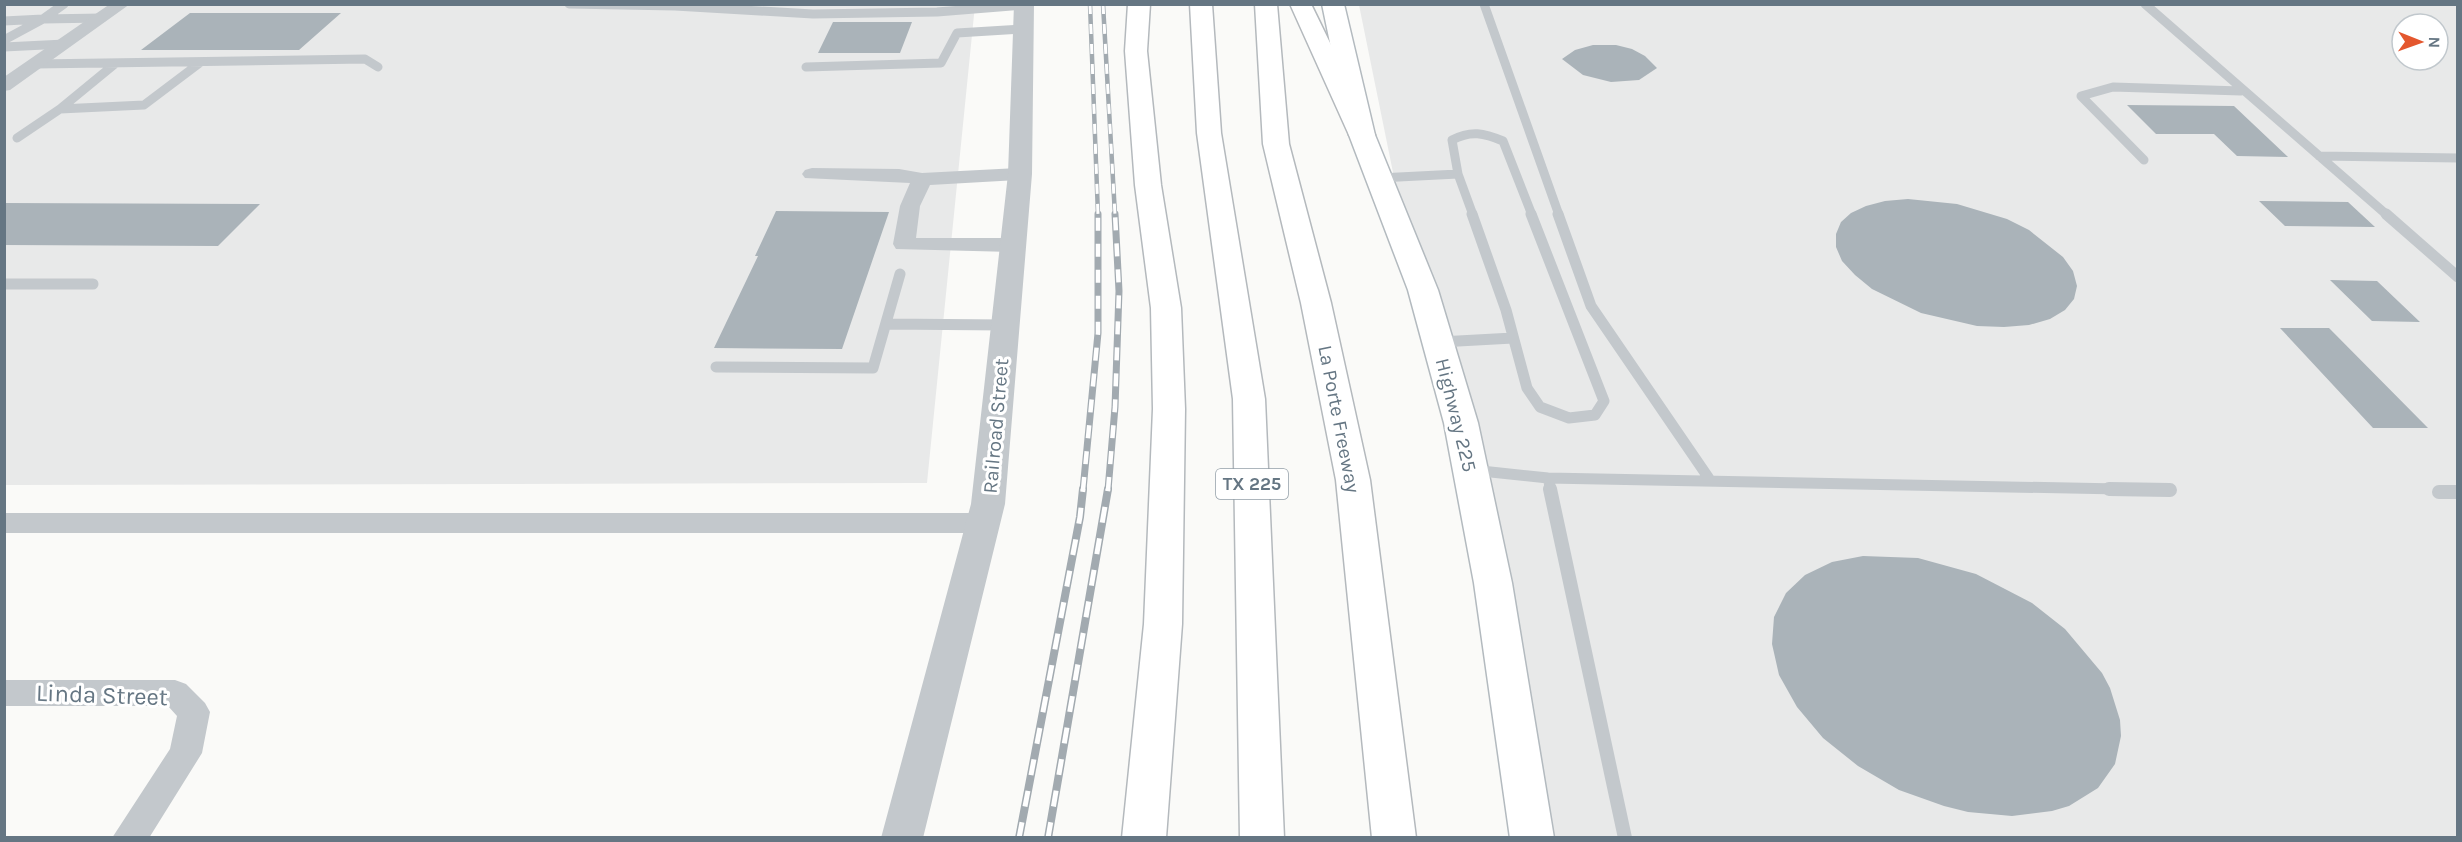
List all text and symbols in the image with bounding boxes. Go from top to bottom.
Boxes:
north arrow [2390,12,2450,72]
text: N [2425,36,2444,48]
street label: La Porte Freeway [1313,343,1365,495]
street label: Highway 225 [1431,356,1481,474]
street label: Railroad Street [979,357,1013,494]
road number: TX 225 [1216,469,1288,499]
street label: Linda Street [36,679,168,711]

